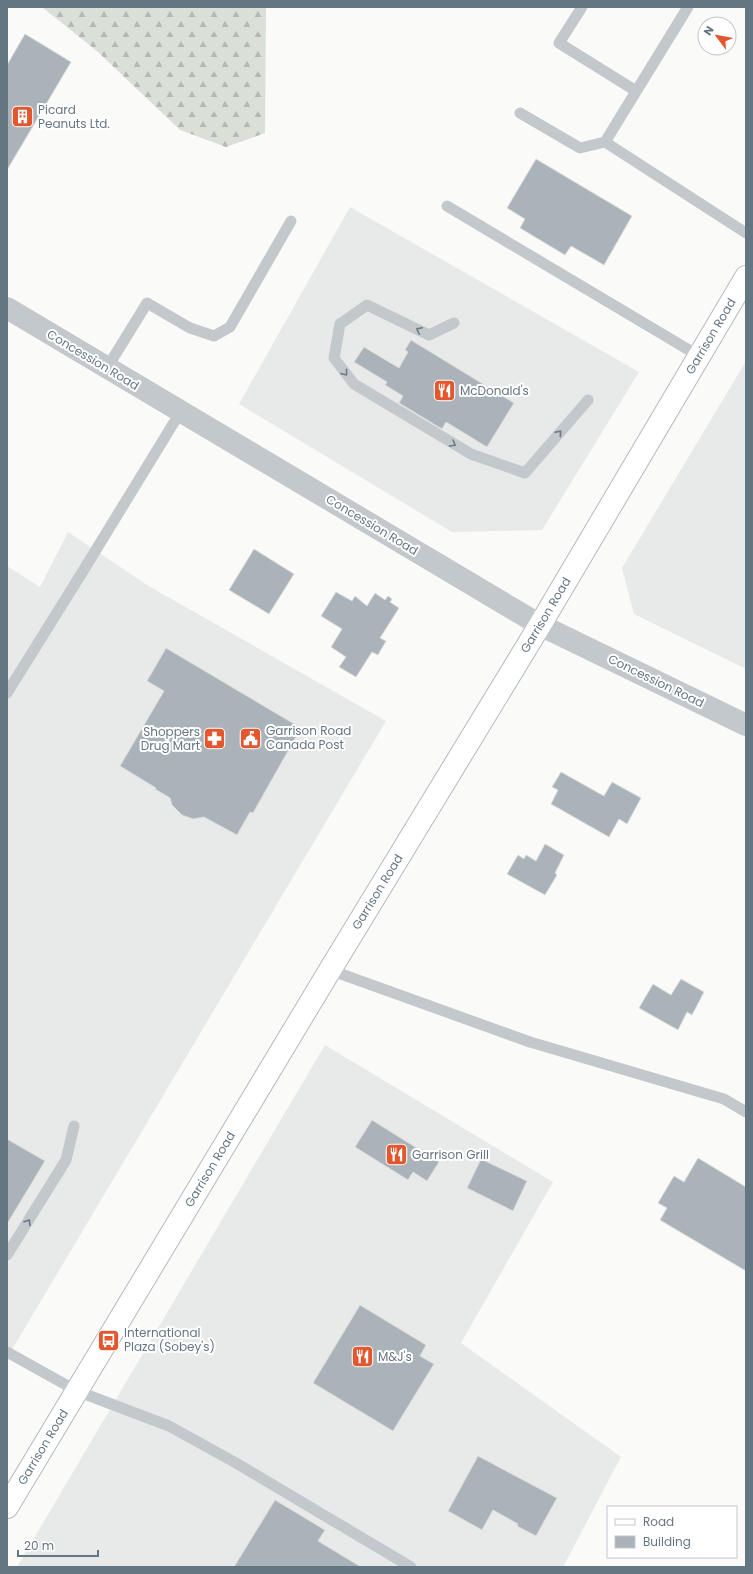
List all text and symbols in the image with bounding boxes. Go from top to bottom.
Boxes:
north arrow [697,16,737,56]
text: N [700,23,717,38]
place label: Picard Peanuts Ltd. [38,101,110,132]
building icon: Picard Peanuts Ltd. [10,104,36,130]
street label: Garrison Road [681,295,740,377]
street label: Concession Road [44,325,142,394]
one-way arrow [416,327,423,335]
one-way arrow [340,369,348,376]
restaurant icon: McDonald's [431,378,457,404]
place label: McDonald's [460,382,529,399]
one-way arrow [555,431,562,438]
one-way arrow [449,439,456,446]
street label: Concession Road [323,490,421,559]
street label: Garrison Road [516,574,574,656]
street label: Concession Road [605,650,707,711]
place label: Garrison Road Canada Post [266,722,351,753]
place label: Shoppers Drug Mart [141,723,200,754]
public building icon: Garrison Road Canada Post [237,725,263,751]
pharmacy icon: Shoppers Drug Mart [202,726,228,752]
street label: Garrison Road [348,851,407,933]
street label: Garrison Road [180,1128,239,1210]
restaurant icon: Garrison Grill [384,1142,410,1168]
place label: Garrison Grill [412,1146,489,1163]
one-way arrow [23,1219,30,1226]
place label: International Plaza (Sobey's) [124,1324,215,1355]
bus stop icon: International Plaza (Sobey's) [95,1327,121,1353]
restaurant icon: M&J's [350,1344,376,1370]
place label: M&J's [378,1348,412,1365]
street label: Garrison Road [13,1406,72,1488]
legend [607,1506,737,1558]
text: Road [643,1513,674,1530]
scale bar [18,1532,98,1558]
text: Building [643,1533,691,1550]
text: 20 m [24,1537,54,1554]

